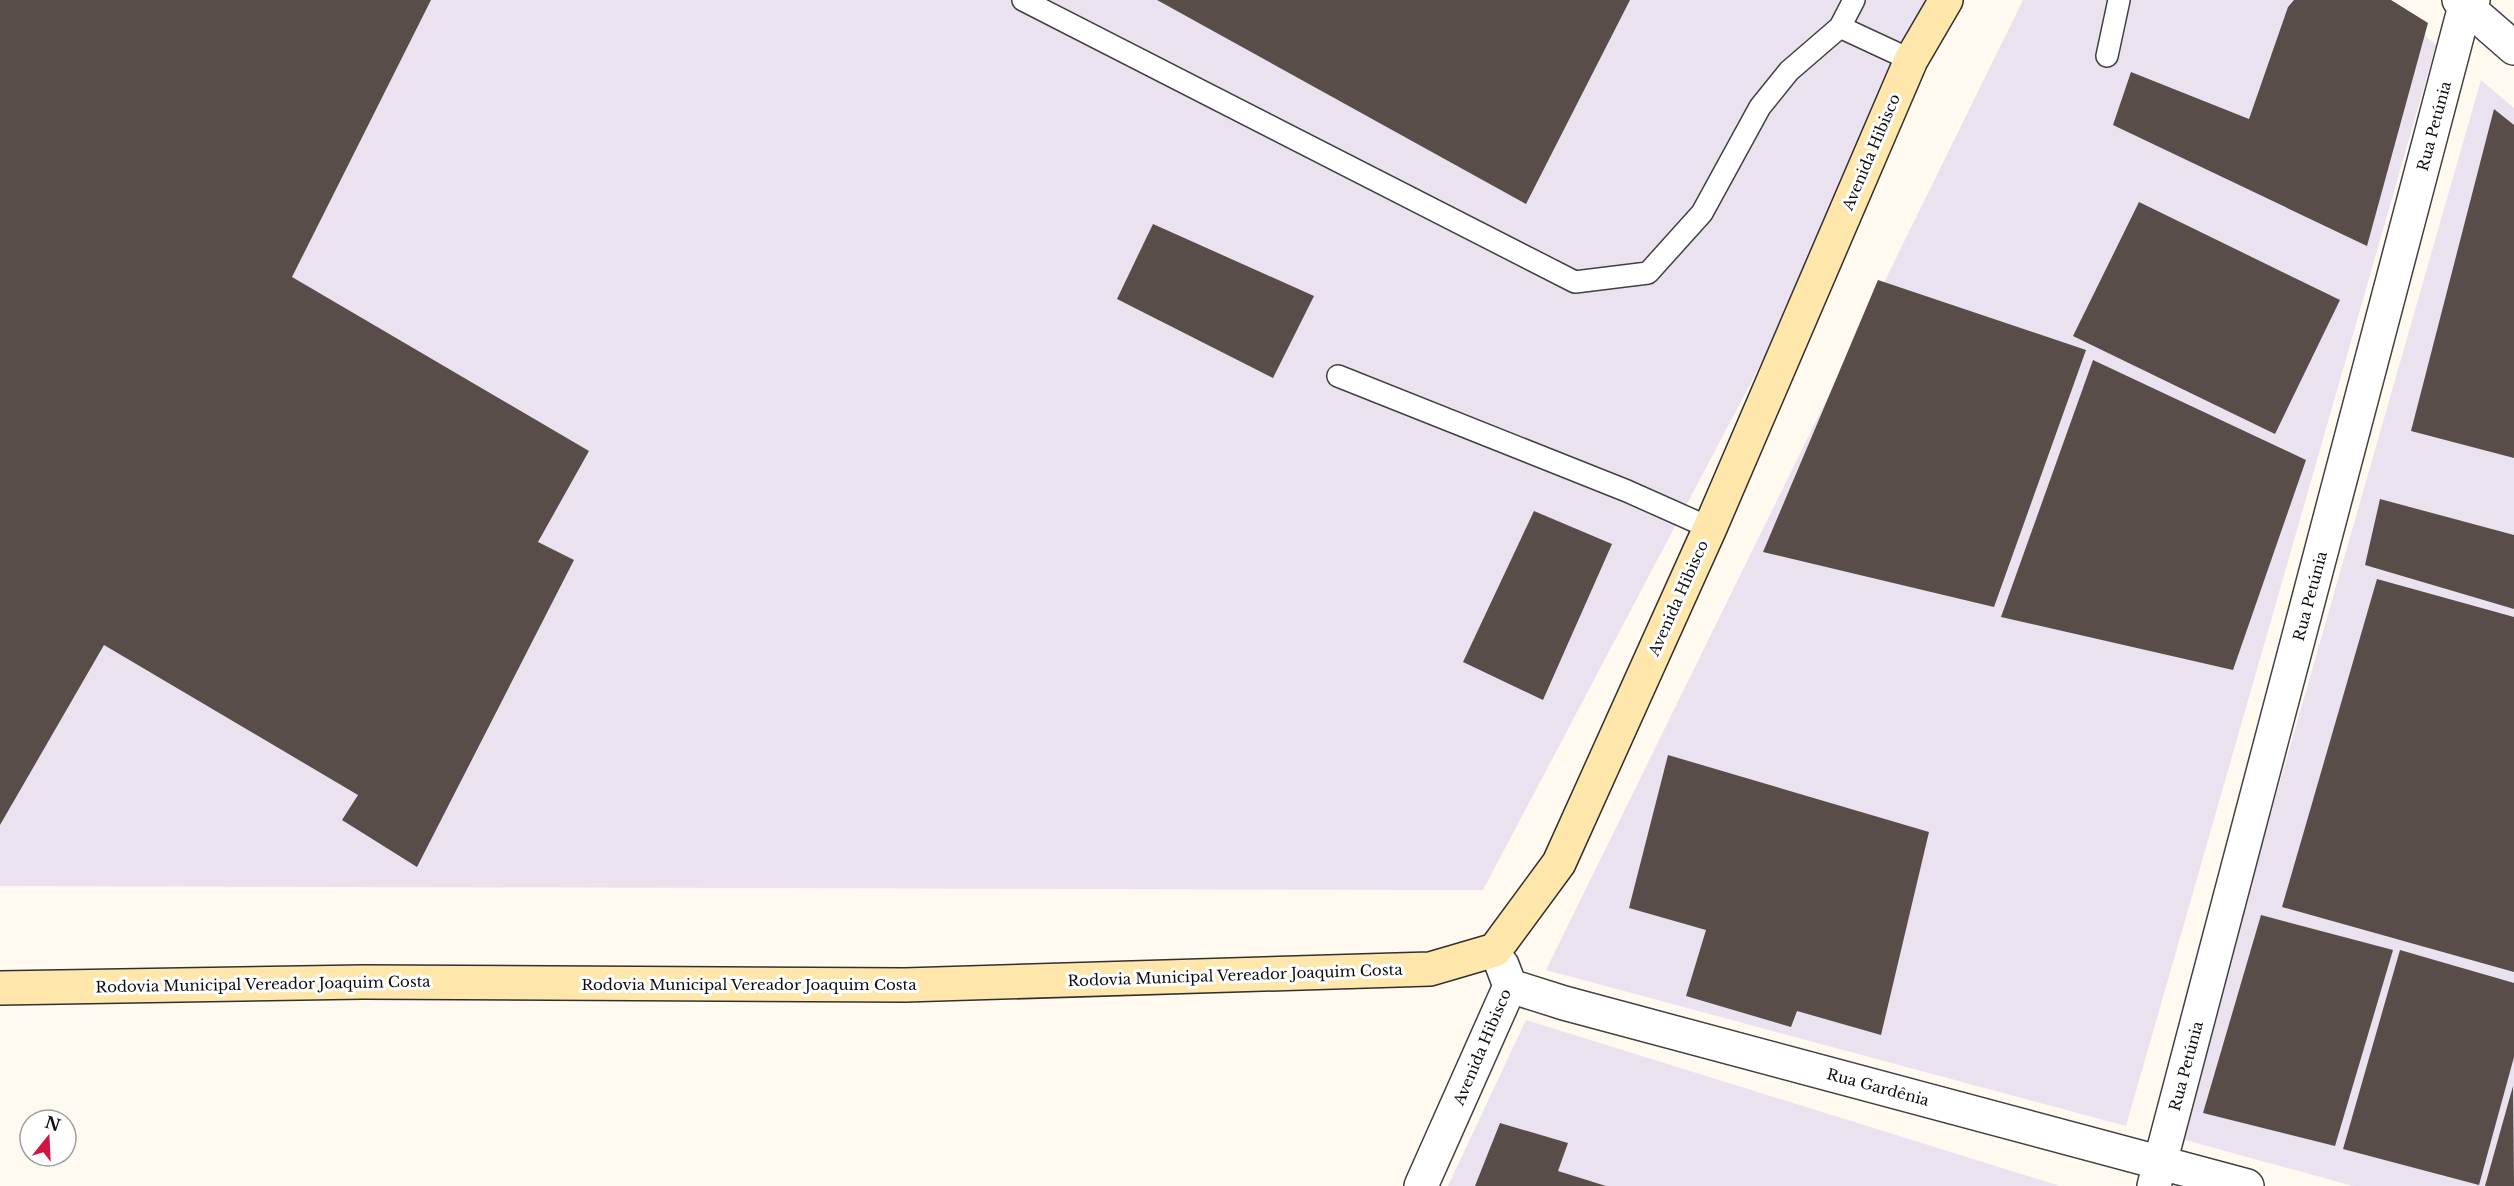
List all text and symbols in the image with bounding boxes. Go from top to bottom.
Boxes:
street label: Rua Petúnia [2413,78,2455,173]
street label: Avenida Hibisco [1837,91,1904,214]
street label: Avenida Hibisco [1644,537,1712,660]
street label: Rua Petúnia [2289,548,2331,643]
street label: Rodovia Municipal Vereador Joaquim Costa [1067,960,1404,990]
street label: Rodovia Municipal Vereador Joaquim Costa [95,972,431,996]
street label: Rodovia Municipal Vereador Joaquim Costa [581,975,917,994]
street label: Avenida Hibisco [1448,986,1515,1109]
street label: Rua Petúnia [2165,1018,2207,1113]
street label: Rua Gardênia [1825,1064,1932,1110]
north arrow [18,1108,78,1168]
text: N [42,1112,63,1136]

